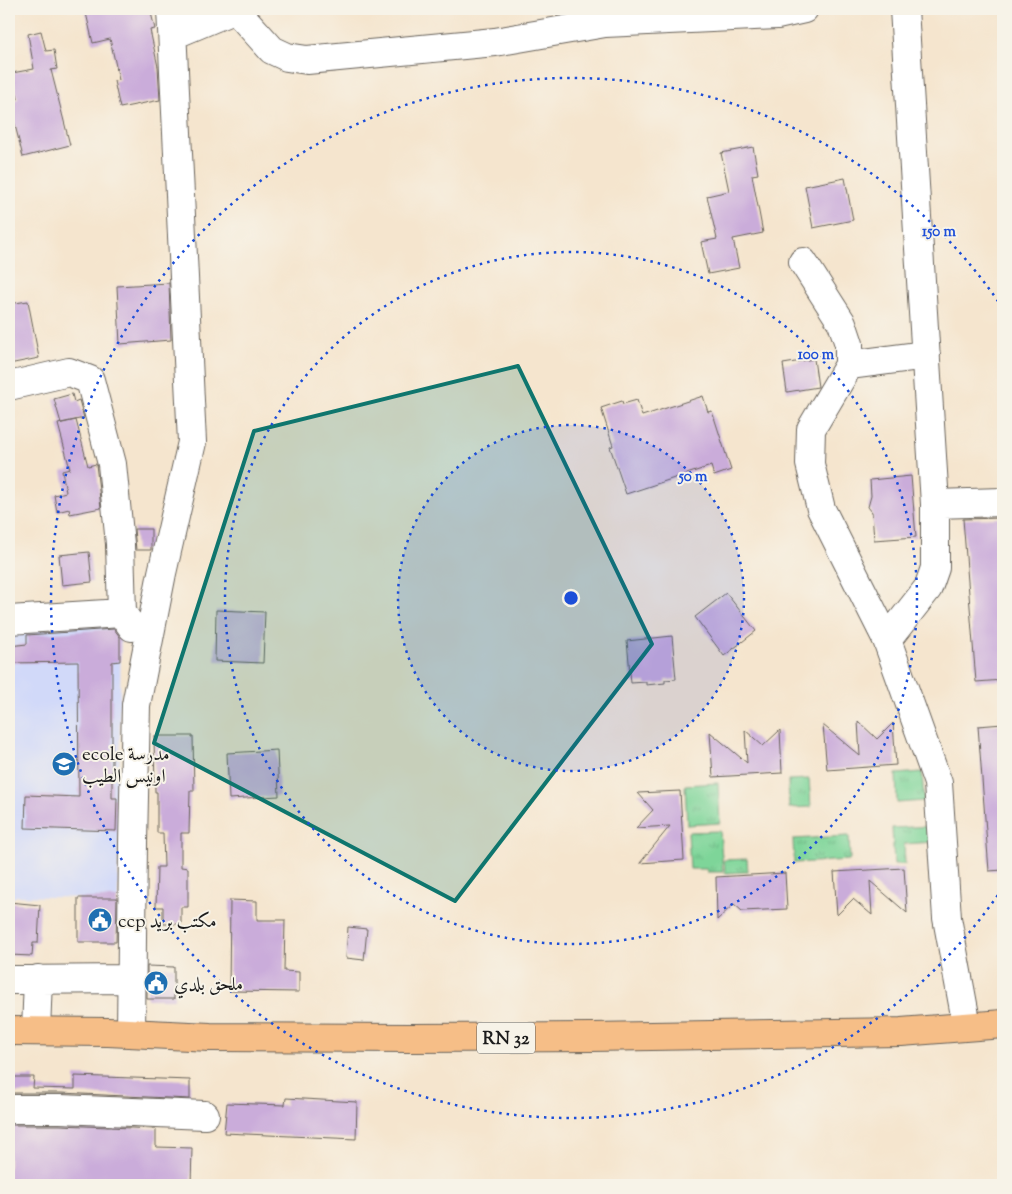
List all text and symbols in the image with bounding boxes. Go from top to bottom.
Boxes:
text: 150 m [922,222,956,243]
text: 100 m [798,345,835,366]
text: 50 m [678,467,708,488]
centre of rings [562,589,580,607]
place label: ecole مدرسة اونيس الطيب [82,742,170,791]
school or university icon: ecole مدرسة اونيس الطيب [51,751,77,777]
public building icon: ccp مكتب بريد [87,907,113,933]
place label: ccp مكتب بريد [118,909,217,936]
public building icon: ملحق بلدي [143,970,169,996]
place label: ملحق بلدي [174,972,243,999]
road number: RN 32 [477,1022,535,1054]

